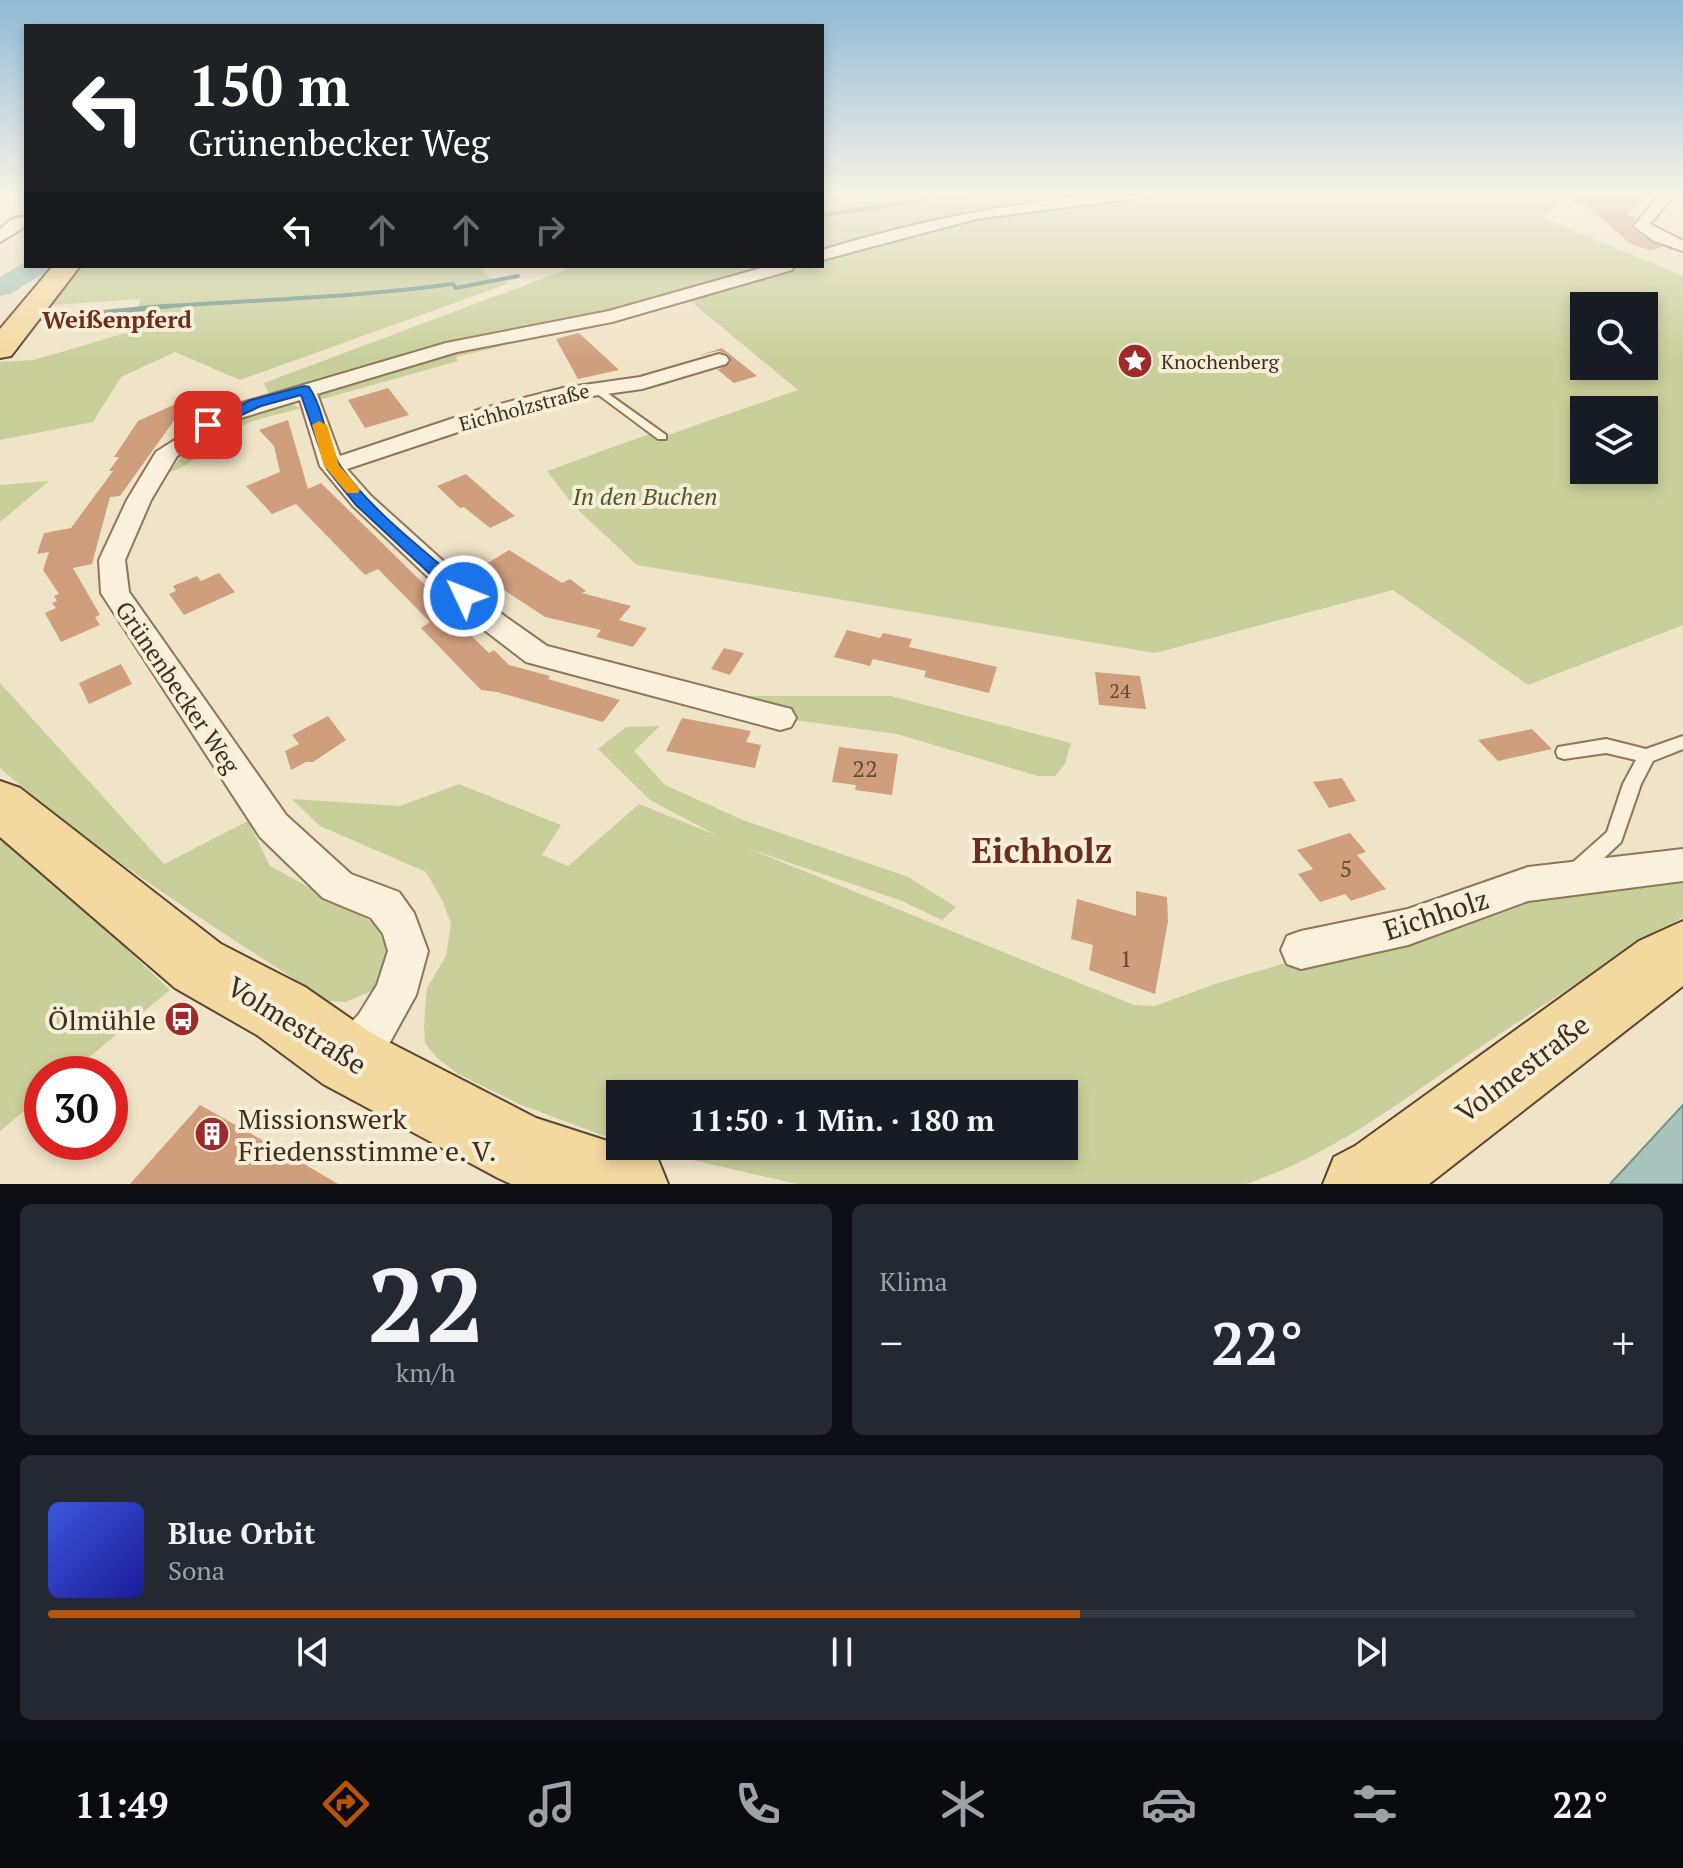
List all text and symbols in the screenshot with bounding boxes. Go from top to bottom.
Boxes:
text: 150 m [188,48,350,122]
icon: left [56,56,160,160]
text: Grünenbecker Weg [188,119,490,166]
icon: left [276,208,320,252]
icon: ahead [360,208,404,252]
icon: ahead [444,208,488,252]
icon: right [528,208,572,252]
map controls [1570,292,1658,484]
button: search [1570,292,1658,380]
district label: Weißenpferd [42,303,193,335]
place icon: Knochenberg [1116,342,1154,380]
place label: Knochenberg [1161,348,1279,375]
street label: Eichholzstraße [456,377,592,437]
pin [174,391,242,459]
button: layers [1570,396,1658,484]
icon: arrive [186,403,230,447]
park label: In den Buchen [571,480,718,512]
position arrow [422,554,506,638]
street label: Grünenbecker Weg [108,595,248,780]
house number: 24 [1109,677,1131,704]
house number: 22 [852,752,878,784]
district label: Eichholz [972,828,1112,873]
house number: 5 [1340,852,1352,884]
street label: Eichholz [1379,880,1493,948]
house number: 1 [1120,942,1132,974]
street label: Volmestraße [220,967,374,1083]
bus stop icon: Ölmühle [163,1000,201,1038]
place label: Ölmühle [48,1001,156,1038]
street label: Volmestraße [1448,1006,1596,1130]
speed limit sign: 30 [24,1056,128,1160]
place label: Missionswerk Friedensstimme e. V. [238,1100,497,1169]
text: 11:50 · 1 Min. · 180 m [690,1100,994,1140]
building icon: Missionswerk Friedensstimme e. V. [193,1115,231,1153]
text: 22 [367,1234,485,1372]
text: Klima [880,1264,948,1298]
text: 22° [1211,1303,1304,1382]
text: − [880,1313,903,1372]
text: + [1612,1313,1635,1372]
text: km/h [396,1355,456,1389]
text: Blue Orbit [168,1513,315,1553]
text: Sona [168,1553,225,1587]
icon: previous [291,1630,335,1674]
icon: pause [820,1630,864,1674]
icon: next [1349,1630,1393,1674]
icon: directions [318,1776,374,1832]
icon: music [524,1776,580,1832]
icon: phone [730,1776,786,1832]
icon: climate [935,1776,991,1832]
icon: car [1141,1776,1197,1832]
icon: filters [1347,1776,1403,1832]
text: 11:49 [75,1781,169,1828]
text: 22° [1552,1781,1608,1828]

